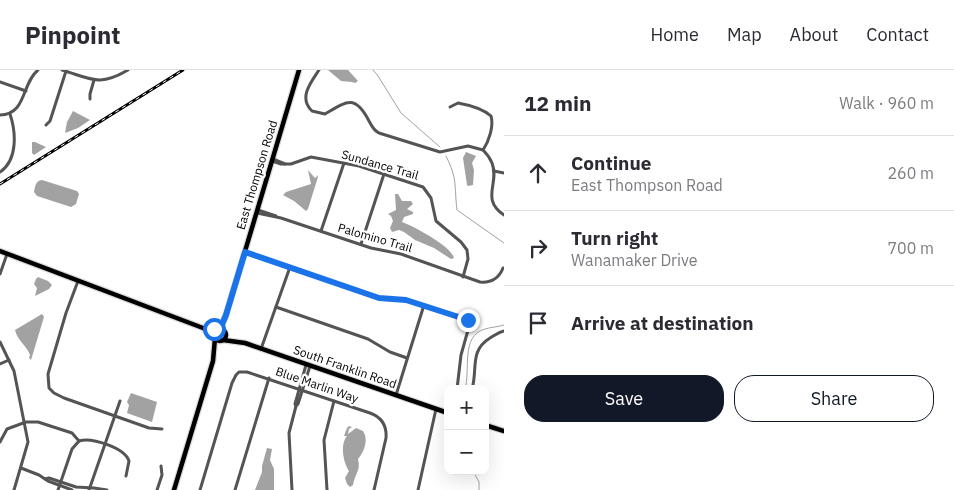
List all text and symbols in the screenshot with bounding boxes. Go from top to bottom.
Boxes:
text: Pinpoint [25,19,120,51]
text: Home [651,23,699,46]
text: Map [727,23,762,46]
text: About [790,23,838,46]
text: Contact [866,23,929,46]
text: 12 min [524,89,591,117]
text: Walk · 960 m [839,93,934,113]
street label: East Thompson Road [233,118,280,231]
street label: Sundance Trail [340,146,420,183]
text: Continue [571,151,651,175]
icon: ahead [524,159,552,187]
text: 260 m [887,163,934,183]
text: East Thompson Road [571,175,723,195]
street label: Palomino Trail [336,220,414,255]
text: Turn right [571,226,658,250]
icon: right [524,234,552,262]
text: 700 m [887,238,934,258]
text: Wanamaker Drive [571,250,698,270]
route end [457,309,480,332]
icon: arrive [524,309,552,337]
text: Arrive at destination [571,311,754,335]
route start [203,318,226,341]
street label: South Franklin Road [292,342,399,391]
street label: Blue Marlin Way [274,363,361,406]
button: Save [524,375,724,422]
button: Share [734,375,934,422]
map controls [444,385,489,475]
button: + [444,385,489,430]
button: − [444,430,489,475]

